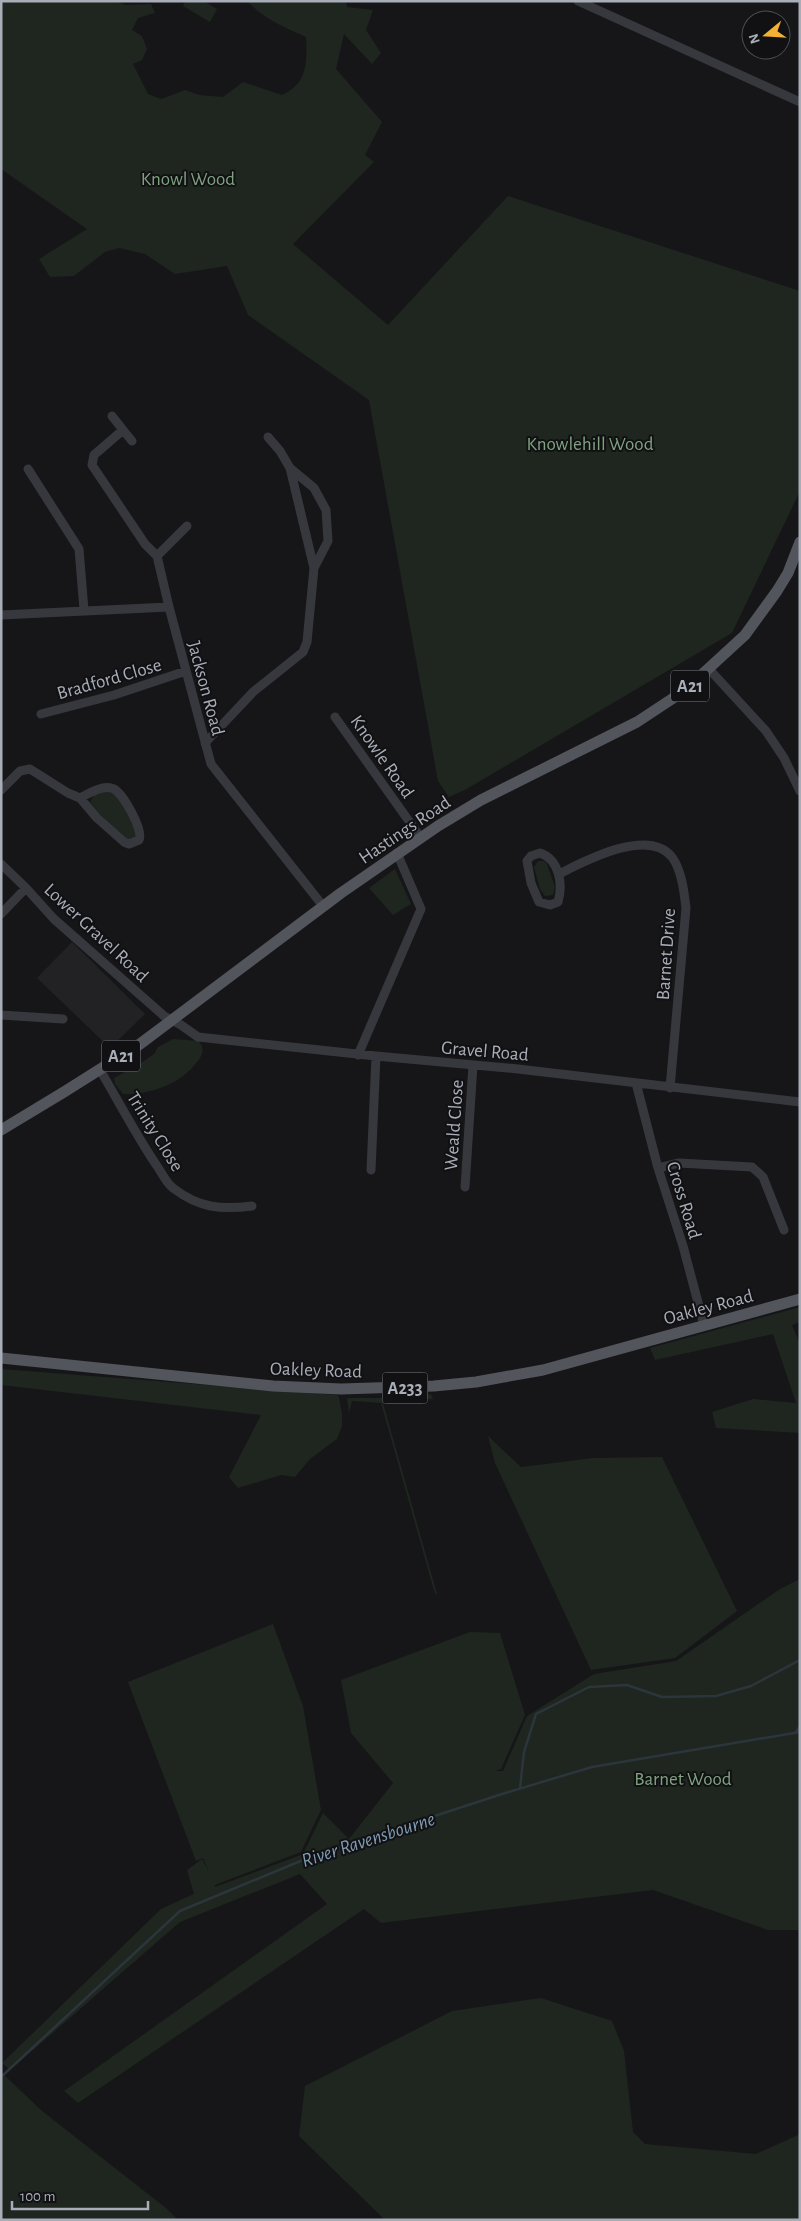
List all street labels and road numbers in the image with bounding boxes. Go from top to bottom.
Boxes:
street label: Jackson Road [184,639,227,738]
street label: Bradford Close [55,655,164,703]
road number: A21 [671,670,709,701]
street label: Knowle Road [346,712,417,802]
street label: Hastings Road [356,793,454,868]
street label: Lower Gravel Road [40,880,152,986]
street label: Barnet Drive [654,907,679,1001]
street label: Gravel Road [440,1038,530,1065]
road number: A21 [102,1040,140,1072]
street label: Weald Close [442,1079,467,1171]
street label: Trinity Close [123,1088,187,1175]
street label: Cross Road [663,1159,704,1242]
street label: Oakley Road [661,1286,755,1329]
street label: Oakley Road [270,1359,362,1382]
road number: A233 [382,1372,428,1404]

